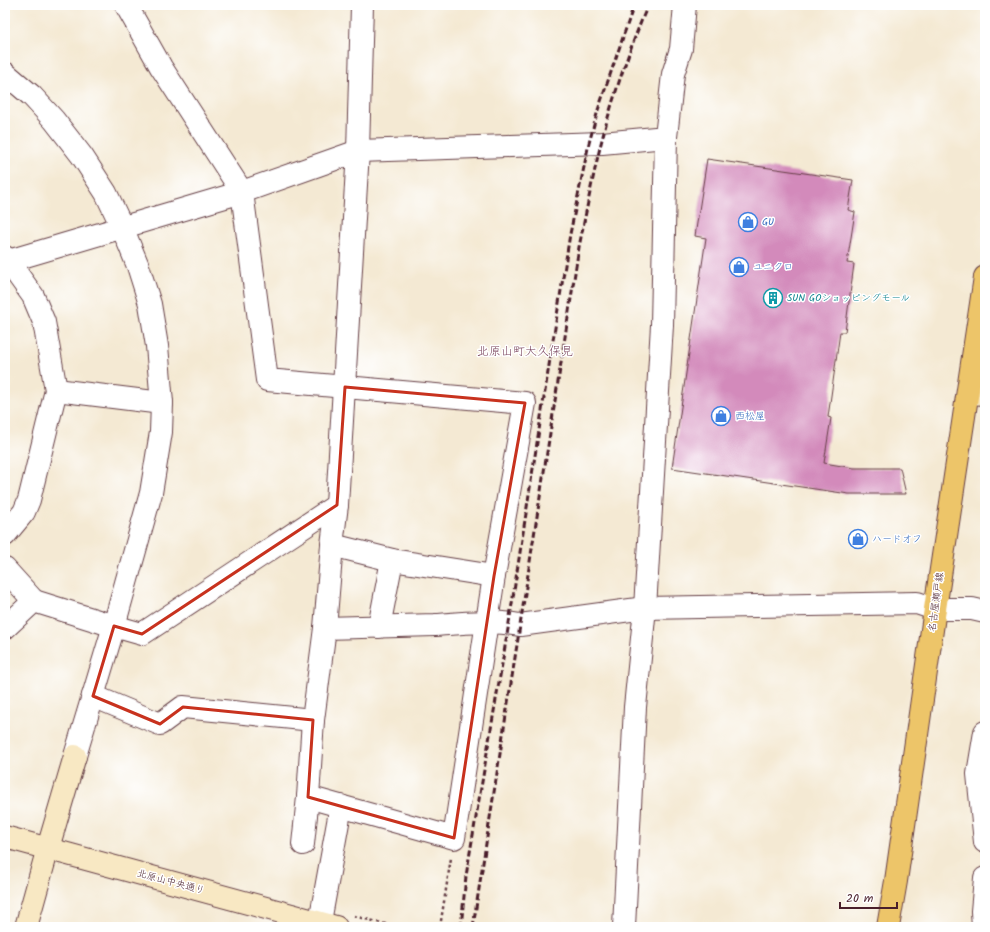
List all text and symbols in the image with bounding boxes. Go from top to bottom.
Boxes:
shop icon: GU [737,211,759,233]
place label: GU [762,214,774,230]
shop icon: ユニクロ [728,256,750,278]
place label: ユニクロ [753,259,793,275]
building icon: SUN GOショッピングモール [762,287,784,309]
place label: SUN GOショッピングモール [787,290,910,306]
district label: 北原山町大久保見 [477,342,573,361]
shop icon: 西松屋 [710,405,732,427]
place label: 西松屋 [735,408,765,424]
shop icon: ハードオフ [847,528,869,550]
place label: ハードオフ [872,531,922,547]
street label: 名古屋瀬戸線 [924,571,948,633]
street label: 北原山中央通り [135,865,207,899]
scale bar [840,884,897,910]
text: 20 m [846,889,874,908]

